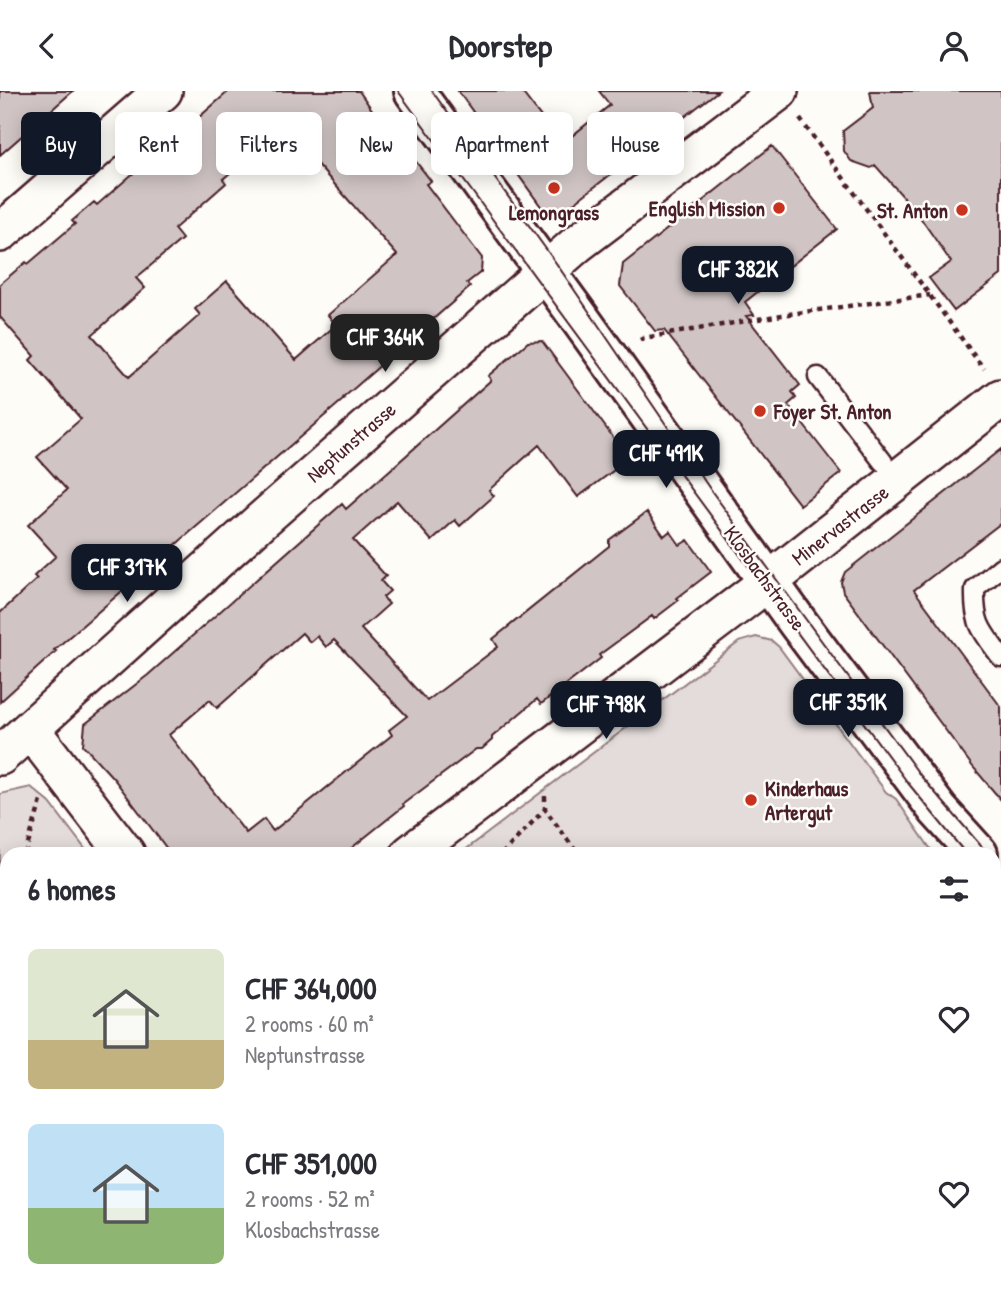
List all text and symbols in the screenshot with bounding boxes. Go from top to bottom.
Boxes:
text: Doorstep [449,24,552,67]
icon: back [28,27,66,65]
icon: person [935,27,973,65]
chip: Buy [21,112,101,175]
chip: Rent [115,112,202,175]
chip: Filters [216,112,322,175]
chip: New [336,112,417,175]
chip: Apartment [431,112,573,175]
chip: House [587,112,684,175]
marker: Lemongrass [546,180,562,196]
place label: English Mission [649,194,765,224]
place label: St. Anton [877,196,948,225]
place label: Lemongrass [509,198,599,228]
marker: English Mission [771,200,787,216]
marker: St. Anton [954,202,970,218]
pin: CHF 382K [666,247,810,306]
text: CHF 382K [698,253,778,284]
pin: CHF 364K [313,315,457,374]
text: CHF 364K [346,321,424,352]
street label: Neptunstrasse [300,395,402,489]
place label: Foyer St. Anton [773,397,892,427]
marker: Foyer St. Anton [752,403,768,419]
pin: CHF 491K [594,431,738,490]
text: CHF 491K [629,437,703,468]
street label: Minervastrasse [785,478,895,572]
street label: Klosbachstrasse [717,520,813,636]
pin: CHF 317K [55,545,199,604]
text: CHF 317K [87,551,167,582]
pin: CHF 351K [776,679,920,739]
pin: CHF 798K [534,681,678,741]
text: CHF 351K [809,686,887,717]
text: CHF 798K [566,688,646,719]
place label: Kinderhaus Artergut [765,774,848,828]
marker: Kinderhaus Artergut [743,792,759,808]
text: 6 homes [28,869,115,909]
icon: filters [935,870,973,908]
text: CHF 364,000 [245,968,377,1008]
icon: home [84,977,168,1061]
icon: heart [935,1000,973,1038]
text: 2 rooms · 60 m² [245,1008,374,1039]
text: Neptunstrasse [245,1039,365,1070]
text: CHF 351,000 [245,1143,377,1183]
icon: home [84,1152,168,1236]
icon: heart [935,1175,973,1213]
text: 2 rooms · 52 m² [245,1183,375,1214]
text: Klosbachstrasse [245,1214,380,1245]

